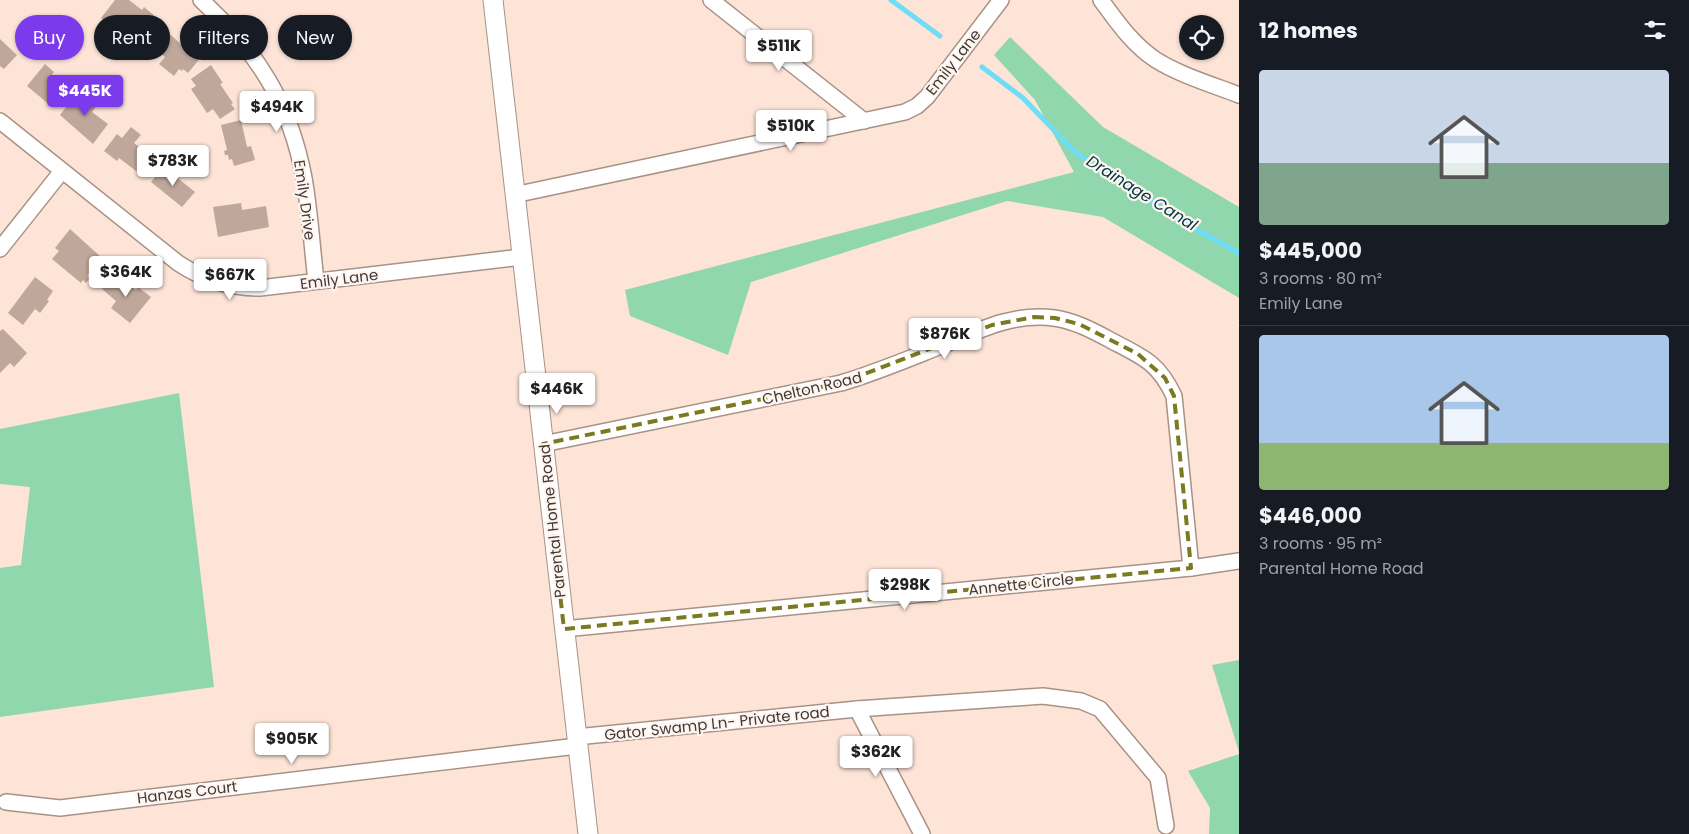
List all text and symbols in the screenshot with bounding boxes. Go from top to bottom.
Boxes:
chip: Buy [15,15,84,60]
chip: Rent [94,15,170,60]
chip: Filters [180,15,268,60]
chip: New [278,15,352,60]
map controls [1179,15,1224,60]
button: locate [1179,15,1224,60]
text: 12 homes [1259,16,1358,45]
icon: filters [1641,16,1669,44]
street label: Emily Lane [921,25,985,99]
pin: $511K [744,30,814,72]
text: $511K [757,34,801,57]
pin: $445K [50,74,120,117]
text: $445K [58,79,112,102]
pin: $494K [242,90,312,133]
text: $494K [250,95,304,118]
icon: home [1419,102,1509,192]
pin: $510K [756,110,826,152]
text: $510K [767,114,815,137]
pin: $783K [138,144,208,187]
text: $783K [148,149,198,172]
water label: Drainage Canal [1082,150,1202,236]
street label: Emily Drive [289,159,321,241]
text: $445,000 [1259,236,1362,265]
pin: $364K [91,256,161,298]
pin: $667K [195,258,265,301]
text: $364K [100,260,152,283]
text: $667K [205,263,255,286]
street label: Emily Lane [299,264,379,294]
text: 3 rooms · 80 m² [1259,267,1382,290]
text: Emily Lane [1259,292,1343,315]
pin: $876K [910,318,980,360]
text: $876K [920,322,970,345]
street label: Chelton Road [760,366,864,410]
icon: home [1419,368,1509,458]
pin: $446K [522,372,592,415]
text: $446K [530,377,584,400]
street label: Parental Home Road [533,443,571,599]
text: $446,000 [1259,501,1362,530]
text: 3 rooms · 95 m² [1259,532,1382,555]
text: Parental Home Road [1259,557,1424,580]
pin: $298K [870,568,940,611]
street label: Annette Circle [967,568,1075,600]
text: $298K [879,573,931,596]
street label: Gator Swamp Ln- Private road [603,701,831,745]
pin: $905K [257,722,327,765]
text: $905K [266,727,318,750]
pin: $362K [841,736,911,778]
text: $362K [851,740,901,763]
street label: Hanzas Court [136,775,238,809]

